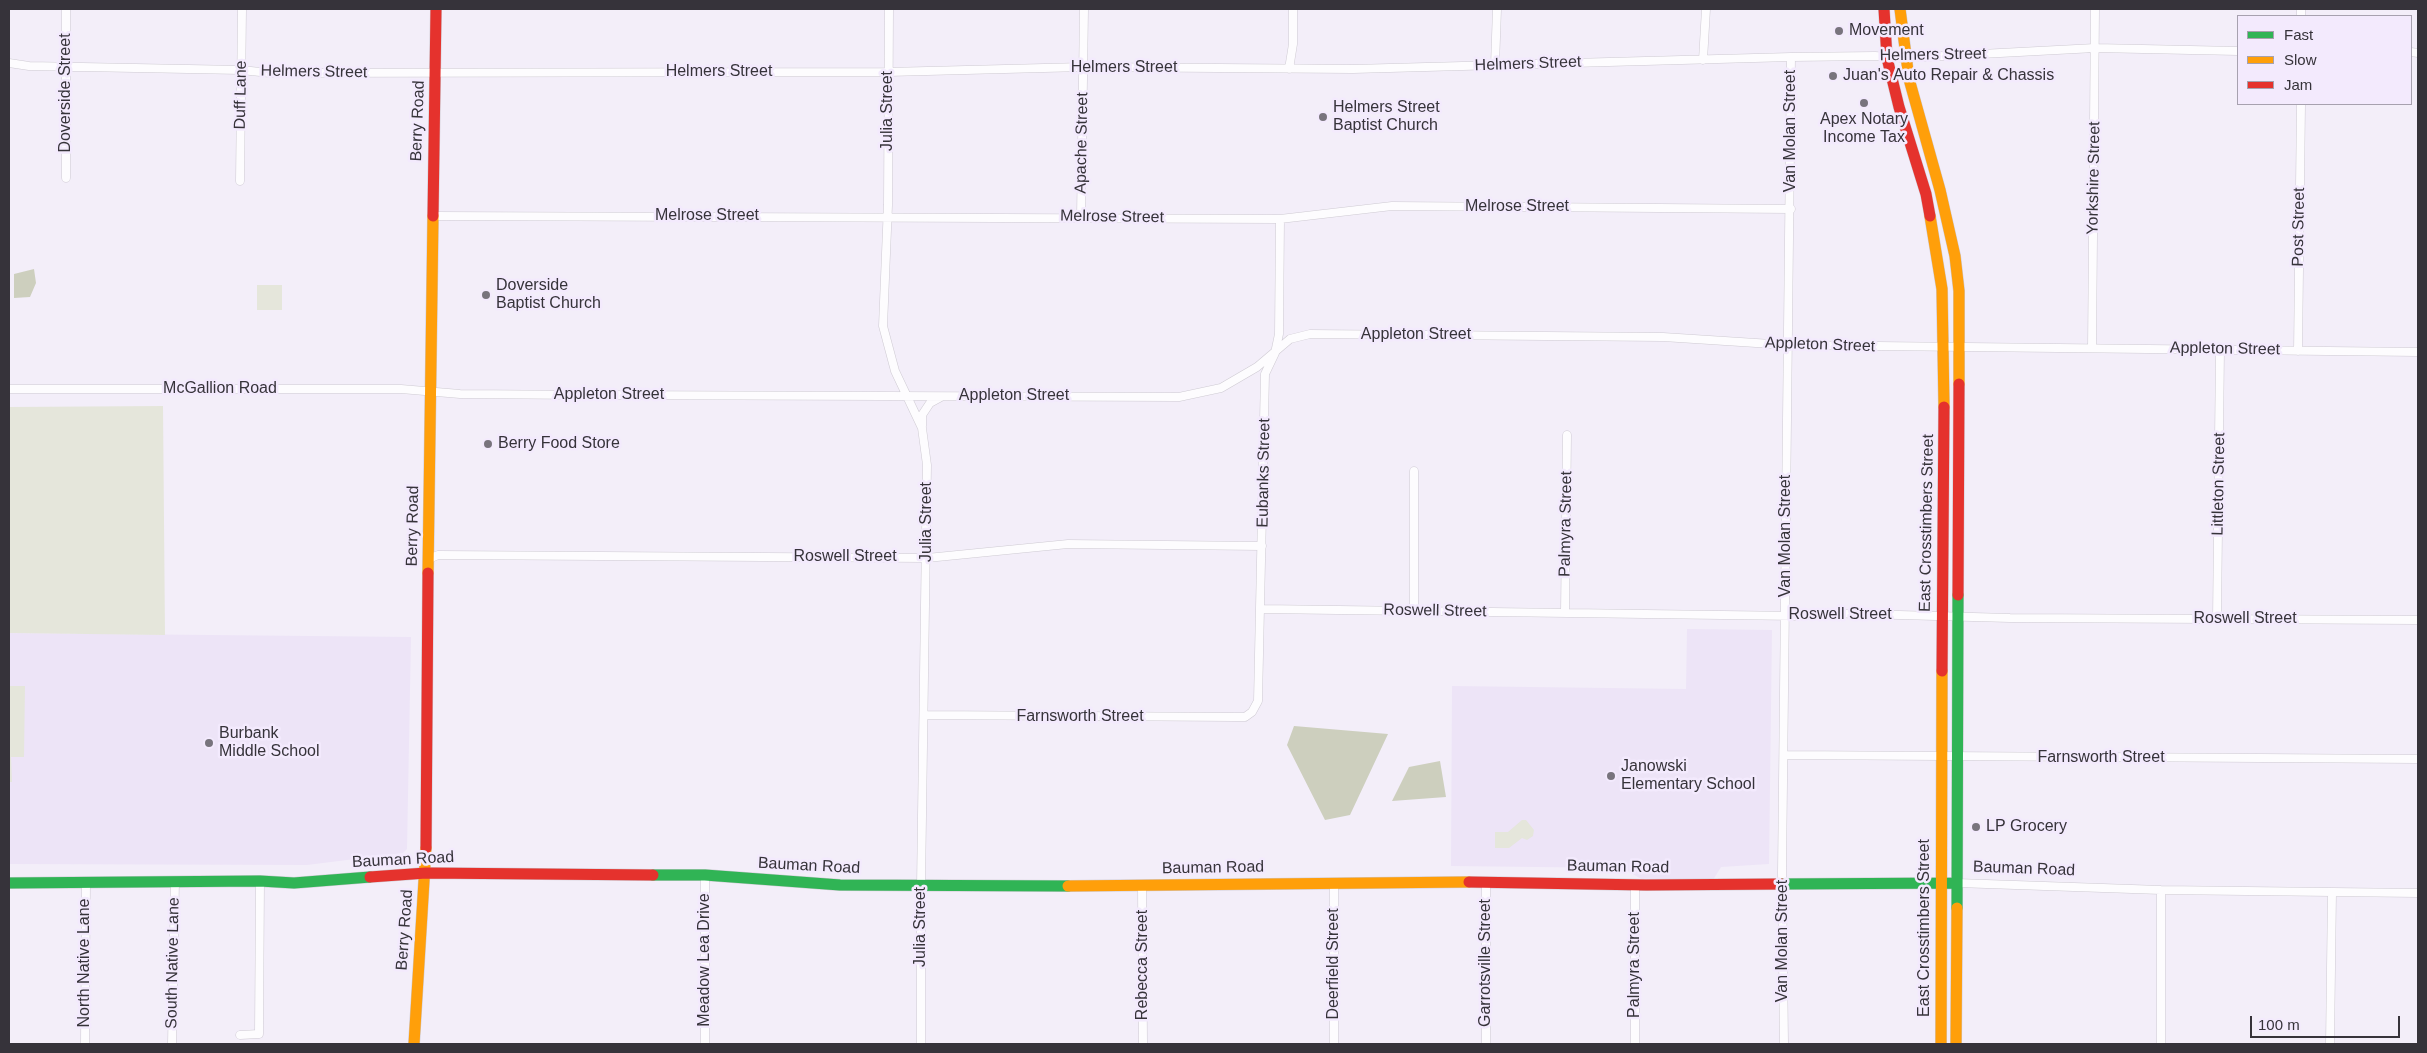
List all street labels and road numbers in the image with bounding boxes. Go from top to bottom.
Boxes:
street label: Doverside Street [56,33,76,153]
street label: Helmers Street [1879,44,1987,66]
street label: Helmers Street [1474,53,1582,75]
street label: Helmers Street [1071,58,1177,78]
street label: Duff Lane [231,60,251,130]
street label: Helmers Street [260,61,368,83]
street label: Helmers Street [666,62,772,82]
street label: Van Molan Street [1781,70,1801,192]
street label: Julia Street [878,71,898,151]
street label: Berry Road [407,80,429,162]
street label: Apache Street [1072,92,1092,194]
street label: Yorkshire Street [2083,121,2105,235]
street label: Post Street [2289,187,2309,267]
street label: Melrose Street [1465,197,1569,217]
street label: Melrose Street [655,206,759,226]
street label: Melrose Street [1060,206,1164,228]
street label: Appleton Street [1361,325,1471,345]
street label: Appleton Street [1765,333,1875,357]
street label: Appleton Street [2170,338,2280,360]
street label: McGallion Road [163,379,277,399]
street label: Appleton Street [554,385,664,405]
street label: Appleton Street [959,386,1069,406]
street label: Eubanks Street [1253,418,1275,528]
street label: Littleton Street [2209,432,2229,536]
street label: East Crosstimbers Street [1916,434,1938,612]
street label: Palmyra Street [1555,471,1577,577]
street label: Van Molan Street [1776,475,1796,597]
street label: Julia Street [917,482,937,562]
street label: Berry Road [403,485,423,567]
street label: Roswell Street [793,547,897,567]
street label: Roswell Street [1383,601,1487,621]
street label: Roswell Street [1788,605,1892,625]
street label: Roswell Street [2193,609,2297,629]
street label: Farnsworth Street [1016,707,1144,727]
street label: Farnsworth Street [2037,748,2165,768]
street label: East Crosstimbers Street [1915,839,1935,1017]
street label: Bauman Road [351,848,455,872]
street label: Bauman Road [757,854,861,878]
street label: Bauman Road [1567,857,1669,877]
street label: Bauman Road [1162,858,1264,878]
street label: Bauman Road [1973,858,2075,880]
street label: Van Molan Street [1773,880,1793,1002]
street label: Julia Street [911,887,931,967]
street label: Berry Road [393,889,417,971]
street label: Meadow Lea Drive [695,893,715,1027]
street label: South Native Lane [162,897,184,1029]
street label: North Native Lane [75,899,95,1027]
street label: Garrotsville Street [1476,899,1496,1027]
street label: Deerfield Street [1324,908,1344,1020]
street label: Rebecca Street [1133,910,1153,1020]
street label: Palmyra Street [1625,912,1645,1018]

